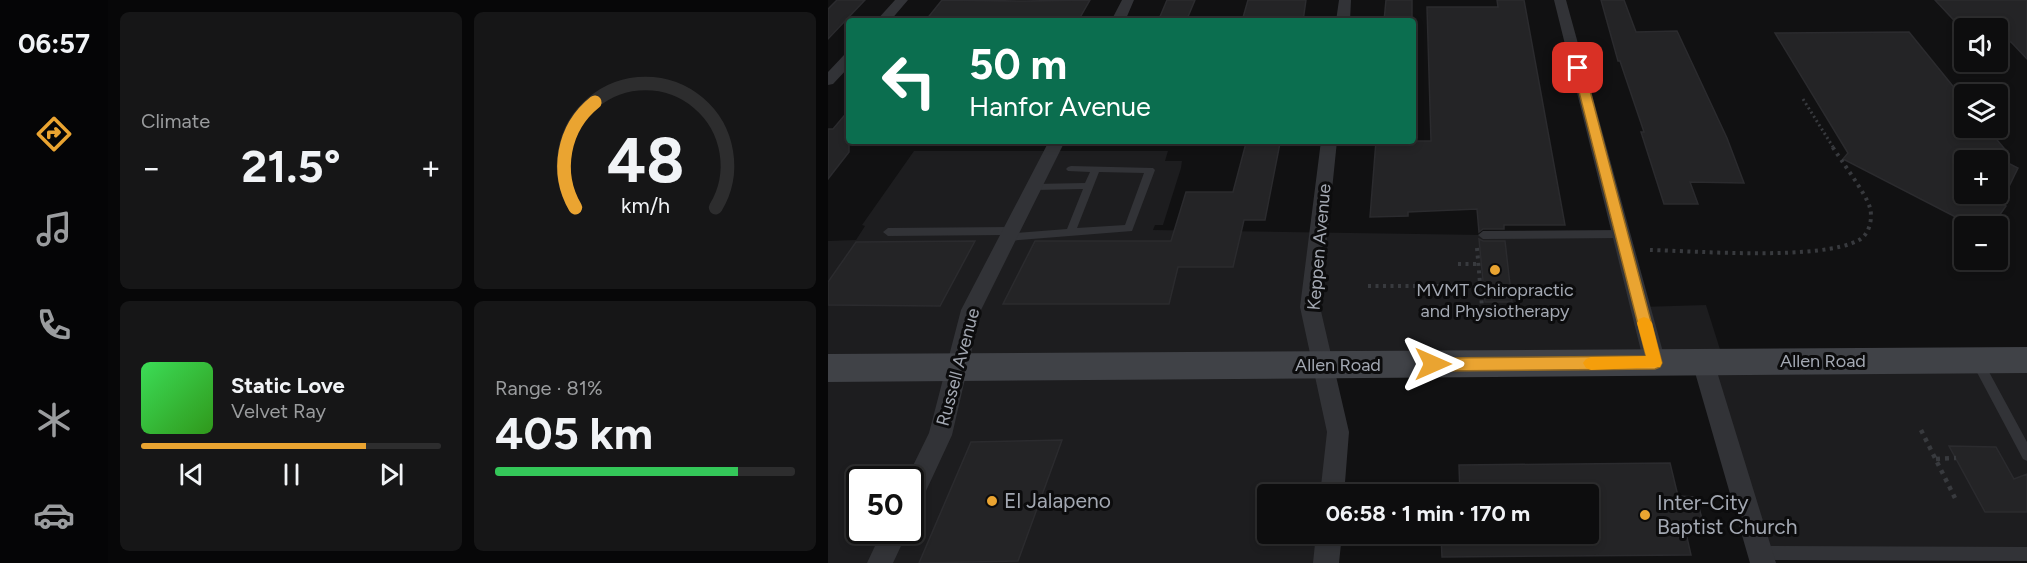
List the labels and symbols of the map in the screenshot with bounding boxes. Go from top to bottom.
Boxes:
pin [1552,42,1603,93]
street label: Keppen Avenue [1303,183,1336,311]
marker: MVMT Chiropractic and Physiotherapy [1488,263,1502,277]
place label: MVMT Chiropractic and Physiotherapy [1416,279,1574,322]
street label: Russell Avenue [932,305,984,428]
position arrow [1401,332,1465,396]
street label: Allen Road [1780,350,1866,372]
street label: Allen Road [1295,354,1381,376]
speed limit sign: 50 [846,466,924,544]
place label: El Jalapeno [1004,488,1111,513]
place label: Inter-City Baptist Church [1657,490,1797,539]
marker: El Jalapeno [985,494,999,508]
marker: Inter-City Baptist Church [1638,508,1652,522]

